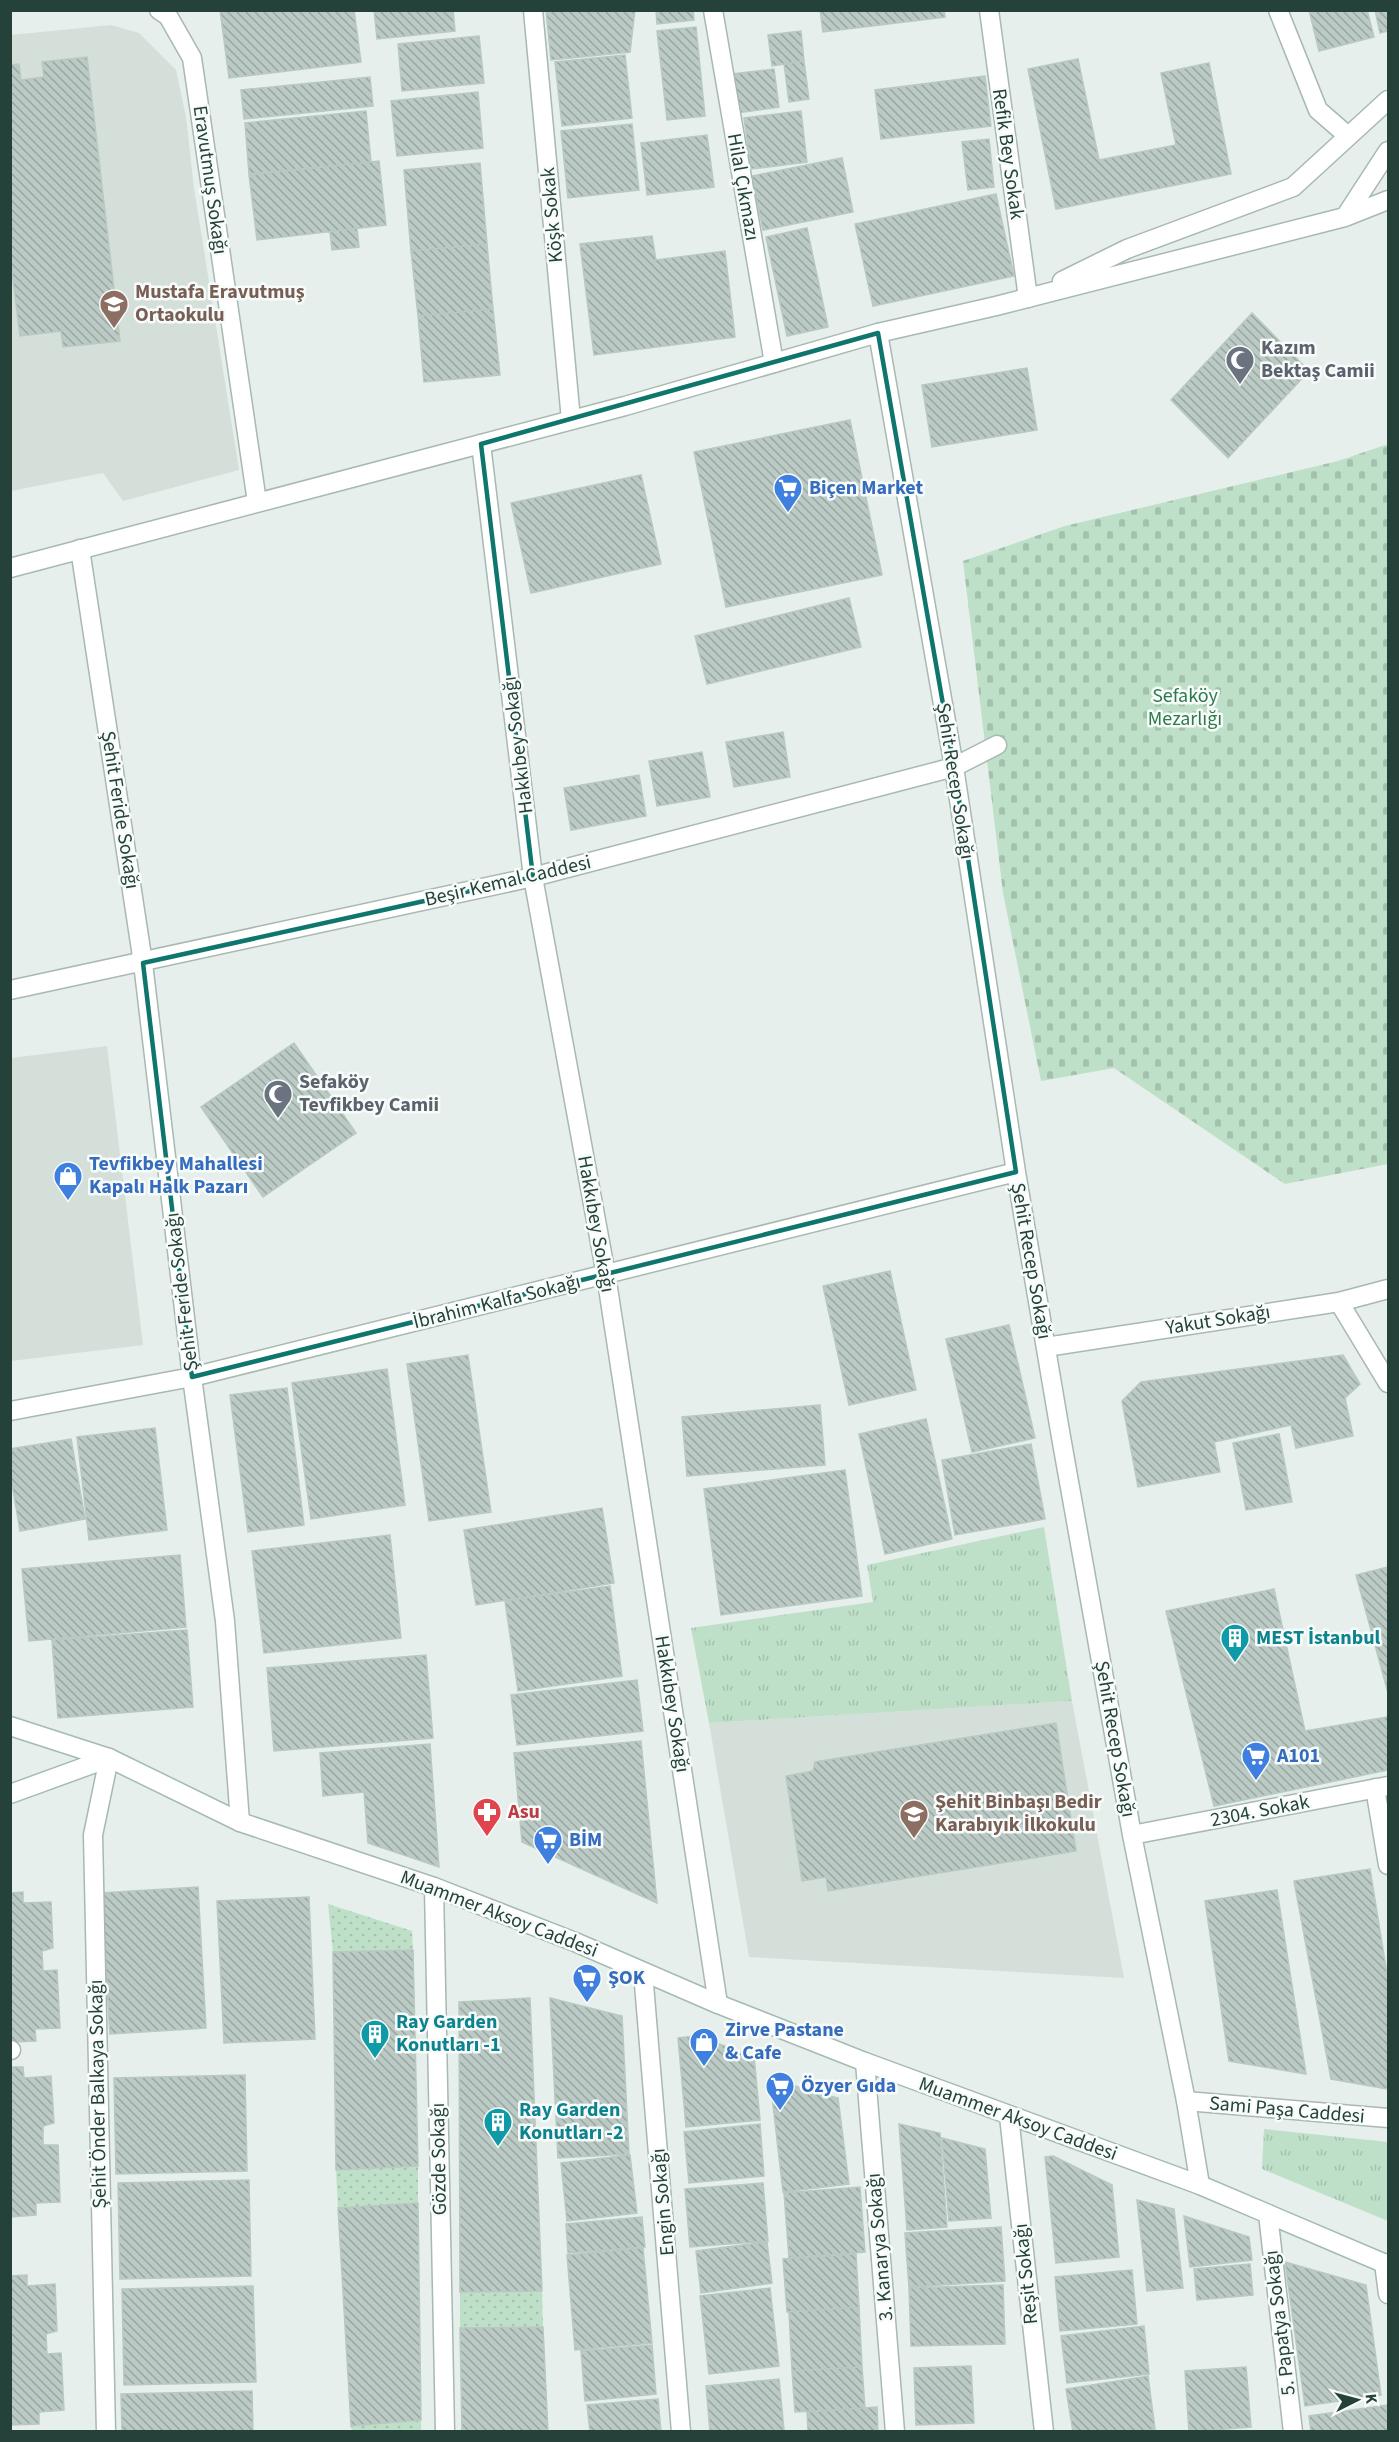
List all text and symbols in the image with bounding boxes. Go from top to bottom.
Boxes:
street label: Refik Bey Sokak [985,87,1031,221]
street label: Eravutmuş Sokağı [186,104,234,256]
street label: Hilal Çıkmazı [720,131,766,243]
street label: Köşk Sokak [534,166,570,264]
place label: Mustafa Eravutmuş Ortaokulu [135,278,305,329]
school or university icon: Mustafa Eravutmuş Ortaokulu [98,288,130,330]
place label: Kazım Bektaş Camii [1261,334,1375,385]
mosque icon: Kazım Bektaş Camii [1224,344,1256,386]
supermarket icon: Biçen Market [772,472,804,514]
place label: Biçen Market [809,474,924,502]
street label: Hakkıbey Sokağı [496,675,540,815]
park label: Sefaköy Mezarlığı [1148,682,1222,733]
street label: Şehit Recep Sokağı [929,701,981,861]
street label: Şehit Feride Sokağı [94,729,146,891]
street label: Beşir Kemal Caddesi [422,848,594,914]
place label: Sefaköy Tevfikbey Camii [299,1068,439,1119]
mosque icon: Sefaköy Tevfikbey Camii [262,1078,294,1120]
place label: Tevfikbey Mahallesi Kapalı Halk Pazarı [89,1150,263,1201]
street label: Hakkıbey Sokağı [570,1153,622,1295]
shop icon: Tevfikbey Mahallesi Kapalı Halk Pazarı [52,1160,84,1202]
street label: Şehit Recep Sokağı [1003,1181,1059,1341]
street label: Şehit Feride Sokağı [158,1211,206,1373]
street label: İbrahim Kalfa Sokağı [410,1268,584,1336]
street label: Yakut Sokağı [1163,1298,1272,1342]
building icon: MEST İstanbul [1219,1622,1251,1664]
place label: MEST İstanbul [1256,1624,1381,1652]
street label: Hakkıbey Sokağı [647,1633,697,1775]
street label: Şehit Recep Sokağı [1087,1659,1143,1819]
supermarket icon: A101 [1240,1740,1272,1782]
place label: A101 [1276,1742,1320,1770]
place label: Şehit Binbaşı Bedir Karabıyık İlkokulu [935,1788,1102,1839]
street label: 2304. Sokak [1208,1788,1312,1834]
pharmacy icon: Asu [471,1796,503,1838]
place label: Asu [507,1798,540,1826]
school or university icon: Şehit Binbaşı Bedir Karabıyık İlkokulu [898,1798,930,1840]
supermarket icon: BİM [532,1824,564,1866]
place label: BİM [569,1826,602,1854]
street label: Muammer Aksoy Caddesi [396,1863,602,1965]
supermarket icon: ŞOK [571,1962,603,2004]
place label: ŞOK [608,1964,646,1992]
street label: Şehit Önder Balkaya Sokağı [82,1979,114,2209]
place label: Ray Garden Konutları -1 [396,2008,500,2059]
place label: Zirve Pastane & Cafe [725,2016,844,2067]
building icon: Ray Garden Konutları -1 [359,2018,391,2060]
shop icon: Zirve Pastane & Cafe [688,2026,720,2068]
supermarket icon: Özyer Gıda [764,2070,796,2112]
street label: Muammer Aksoy Caddesi [915,2070,1121,2168]
place label: Özyer Gıda [801,2072,896,2100]
street label: Sami Paşa Caddesi [1208,2089,1366,2131]
place label: Ray Garden Konutları -2 [519,2096,623,2147]
street label: Gözde Sokağı [424,2102,454,2216]
building icon: Ray Garden Konutları -2 [482,2106,514,2148]
street label: Engin Sokağı [644,2147,682,2257]
street label: 3. Kanarya Sokağı [860,2172,900,2322]
street label: Reşit Sokağı [1007,2222,1045,2326]
street label: 5. Papatya Sokağı [1257,2249,1303,2397]
north arrow [1327,2370,1387,2430]
text: K [1359,2392,1382,2405]

